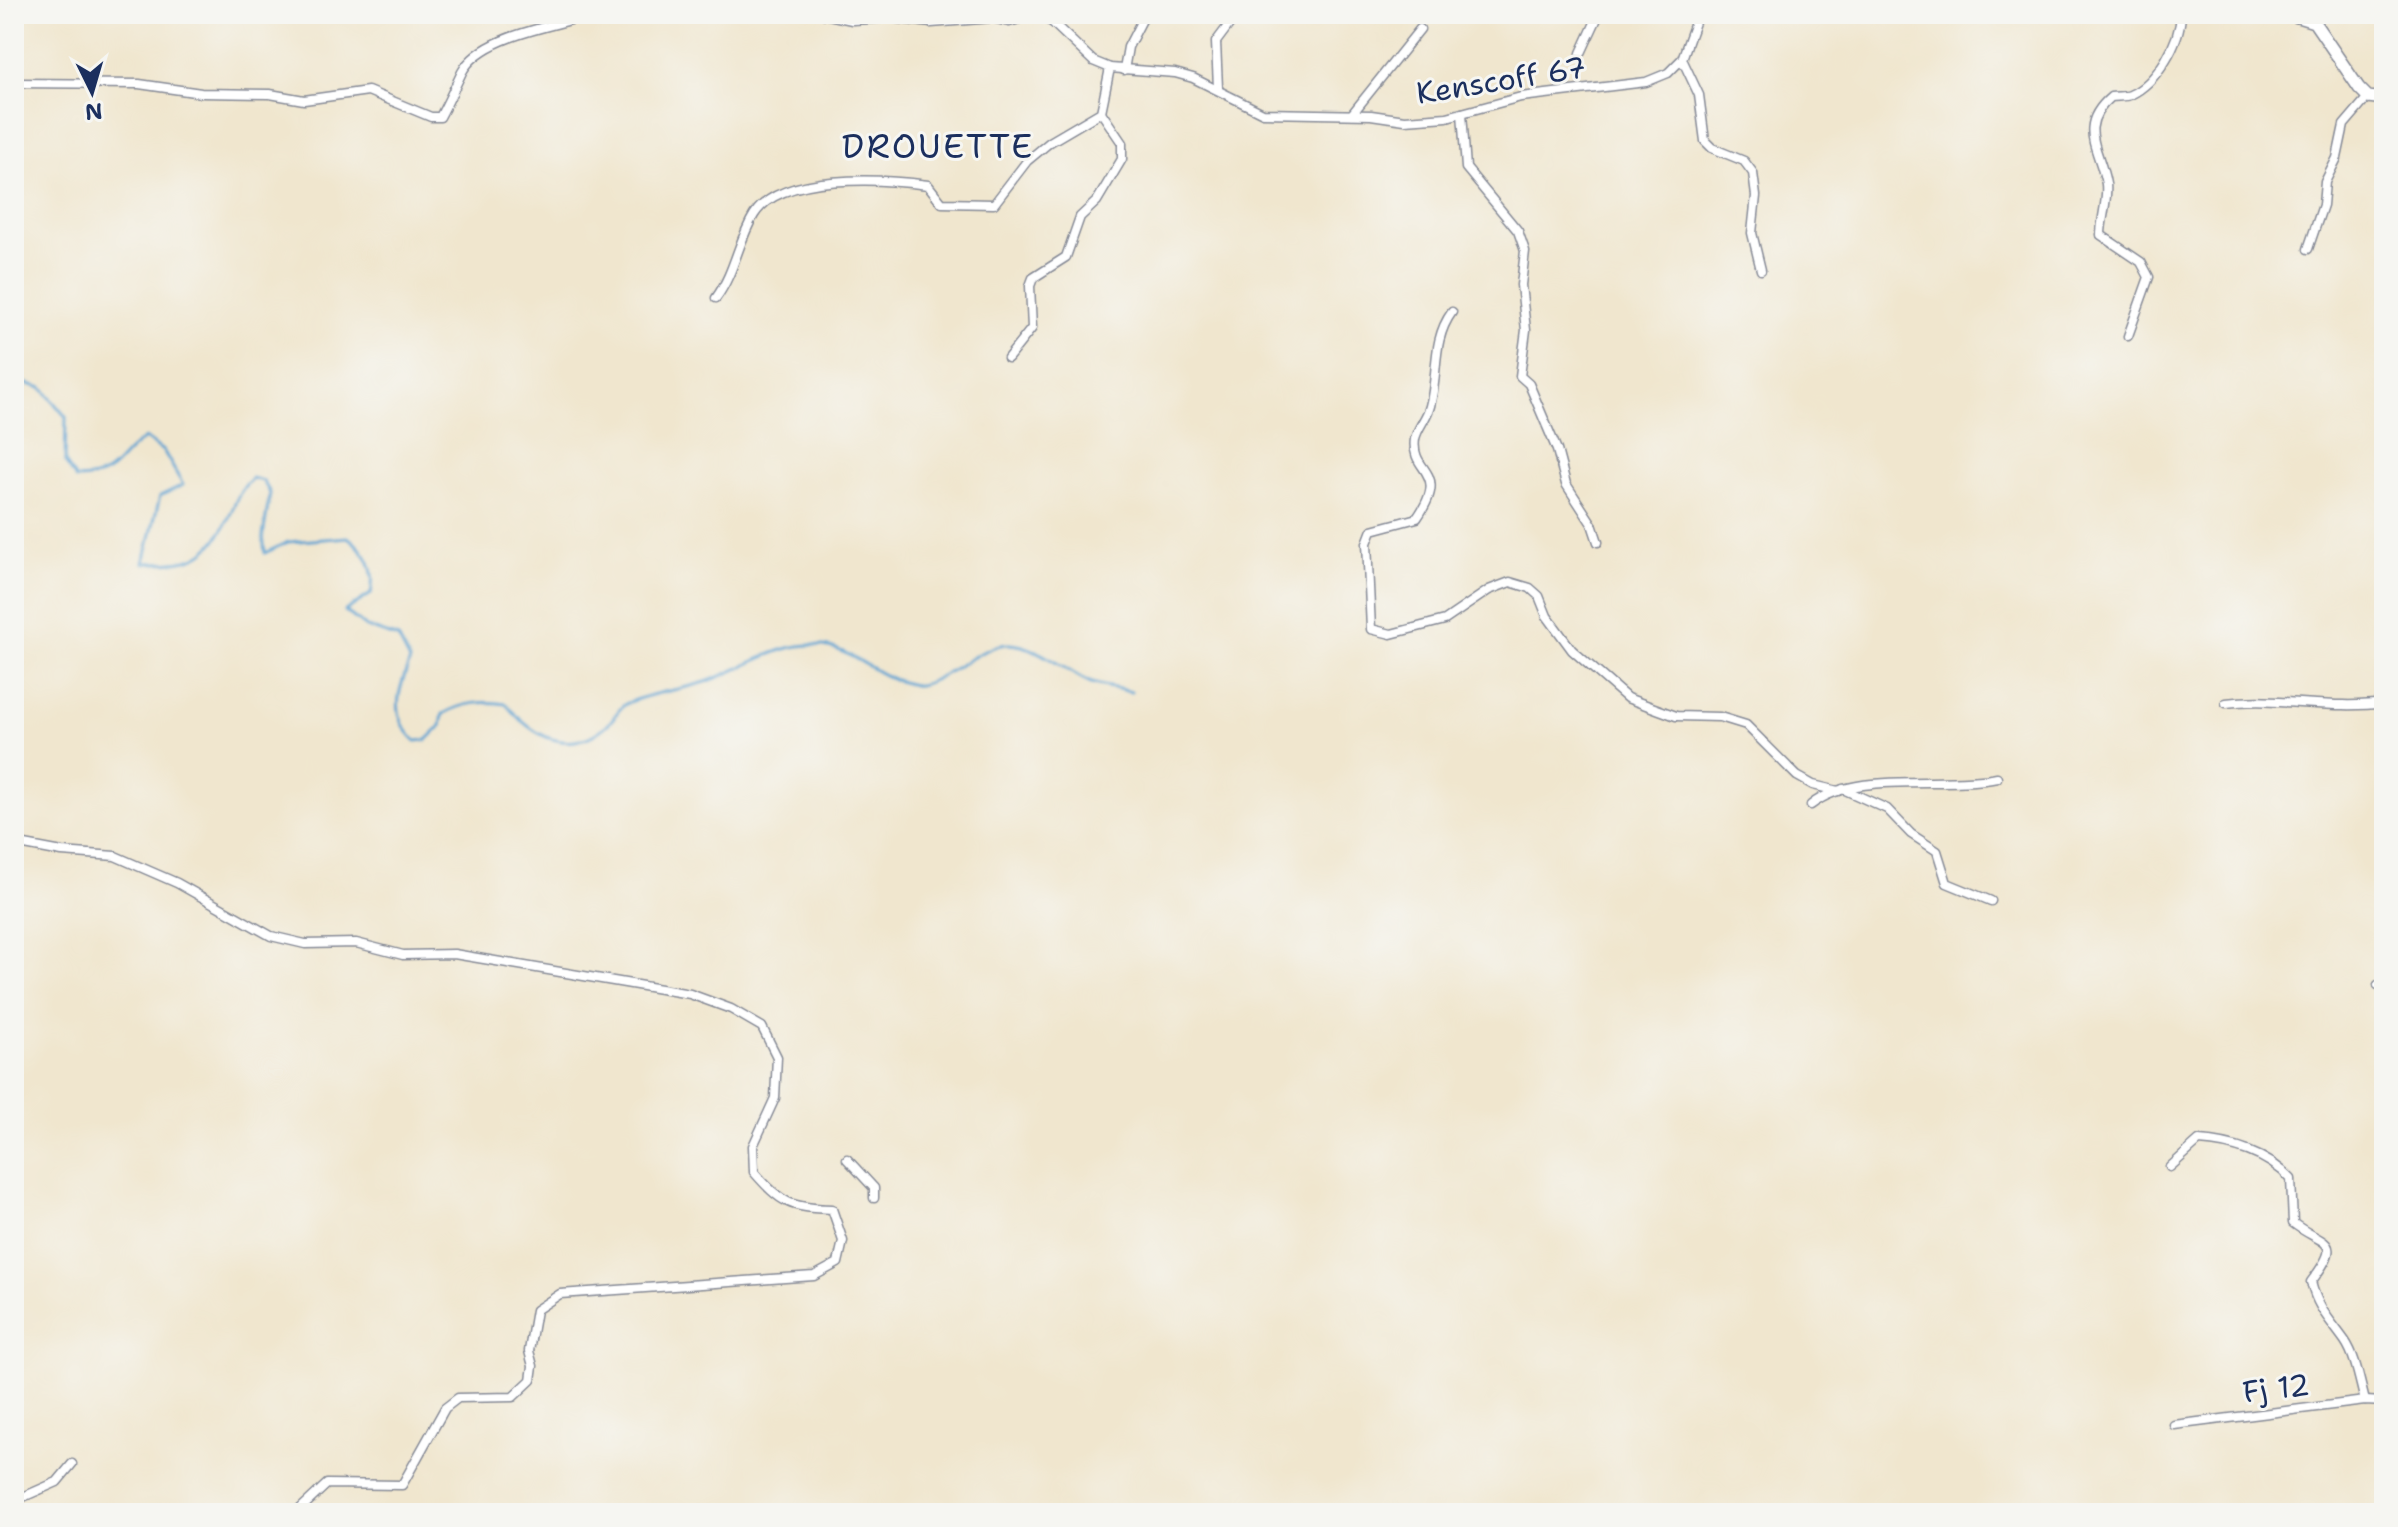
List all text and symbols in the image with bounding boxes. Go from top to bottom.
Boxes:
street label: Kenscoff 67 [1413,46,1589,114]
north arrow [52,52,132,132]
text: N [84,96,104,127]
district label: DROUETTE [842,123,1034,169]
street label: Fj 12 [2240,1364,2312,1412]

